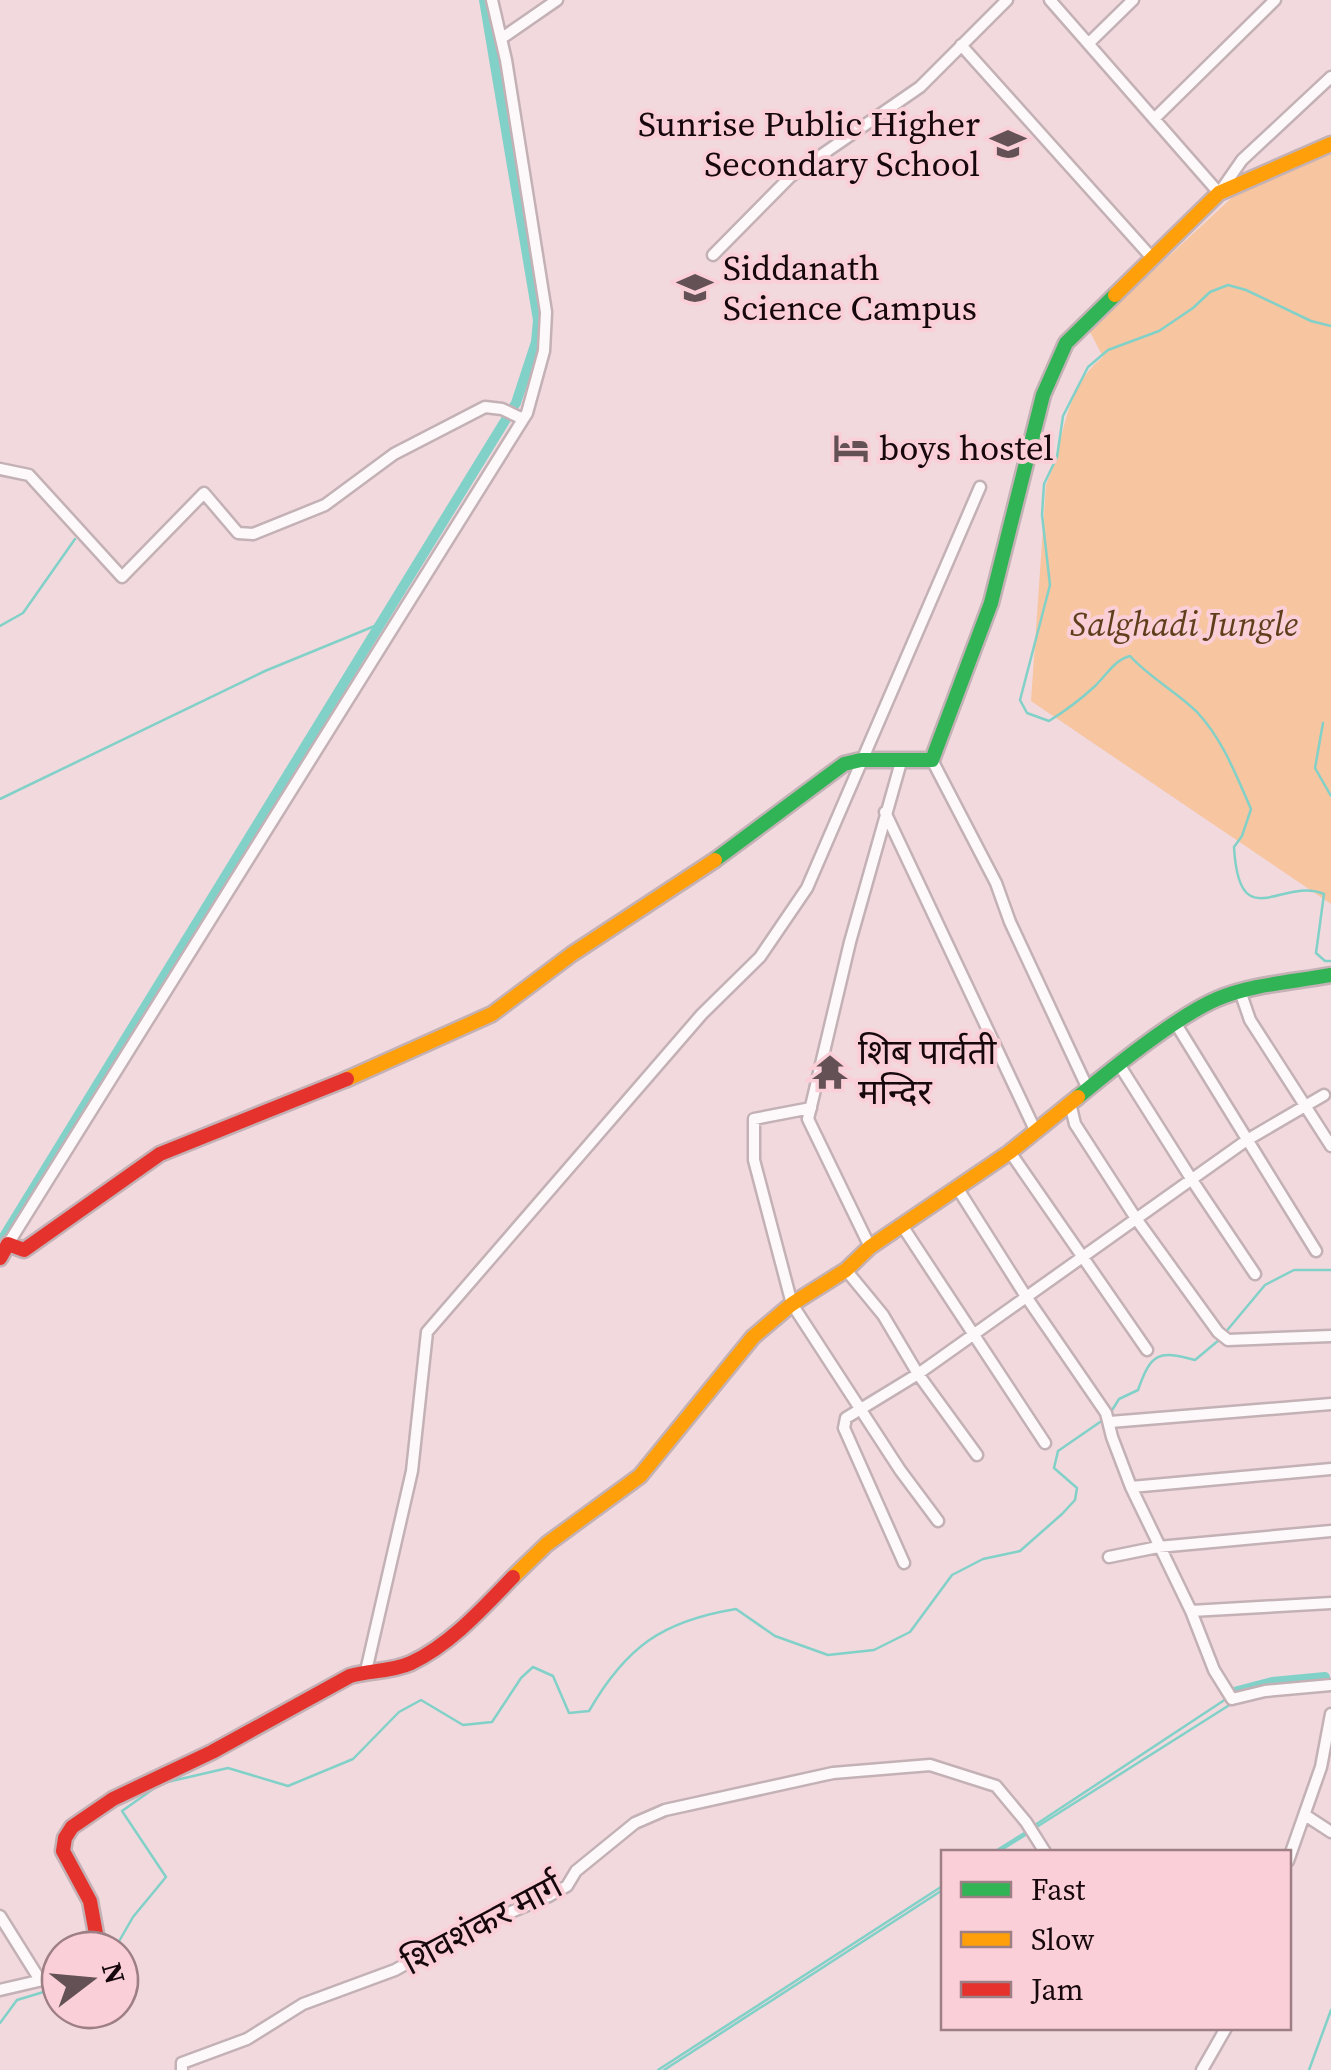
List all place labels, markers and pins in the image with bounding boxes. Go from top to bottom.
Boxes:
place label: Sunrise Public Higher Secondary School [638,100,980,188]
school or university icon: Sunrise Public Higher Secondary School [989,125,1027,163]
place label: Siddanath Science Campus [723,244,977,332]
school or university icon: Siddanath Science Campus [676,269,714,307]
place label: boys hostel [879,424,1054,472]
hotel icon: boys hostel [832,429,870,467]
place label: शिब पार्वती मन्दिर [858,1028,997,1116]
temple icon: शिब पार्वती मन्दिर [811,1053,849,1091]

